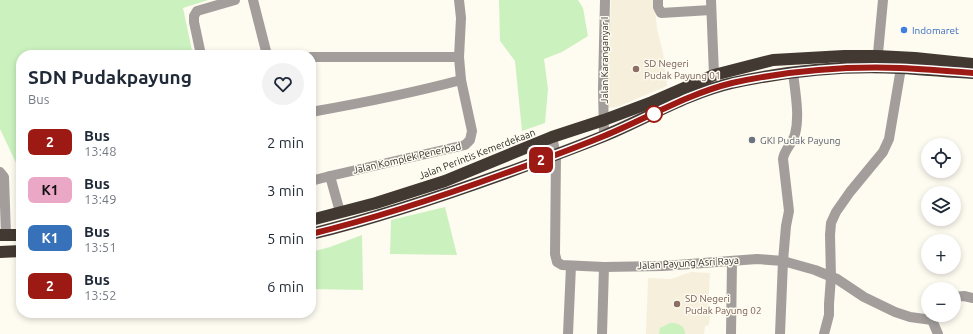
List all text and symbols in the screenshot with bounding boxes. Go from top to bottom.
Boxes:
street label: Jalan Karanganyar I [599,17,610,103]
marker: Indomaret [899,25,909,35]
place label: Indomaret [912,25,959,36]
place label: SD Negeri Pudak Payung 01 [644,58,721,81]
button: heart [262,63,304,105]
marker: SD Negeri Pudak Payung 01 [631,64,641,74]
text: SDN Pudakpayung [28,66,192,88]
text: Bus [28,92,49,106]
unlabelled marker [645,105,663,123]
text: Bus [84,127,110,144]
street label: Jalan Perintis Kemerdekaan [417,127,537,181]
text: 2 [46,134,54,150]
text: 2 min [267,134,304,151]
marker: GKI Pudak Payung [747,135,757,145]
place label: GKI Pudak Payung [760,135,841,146]
map controls [921,138,961,322]
button: locate [921,138,961,178]
street label: Jalan Komplek Penerbad [352,140,462,176]
text: 13:48 [84,144,117,158]
line badge: 2 [528,147,554,173]
text: 2 [537,152,545,168]
text: Bus [84,175,110,192]
text: K1 [41,182,59,198]
text: 3 min [267,182,304,199]
button: layers [921,186,961,226]
text: 13:49 [84,192,117,206]
text: Bus [84,223,110,240]
text: K1 [41,230,59,246]
text: 5 min [267,230,304,247]
button: + [921,234,961,274]
text: 13:51 [84,240,117,254]
street label: Jalan Payung Asri Raya [637,255,739,271]
text: Bus [84,271,110,288]
text: 2 [46,278,54,294]
text: 6 min [267,278,304,295]
button: − [921,282,961,322]
text: 13:52 [84,288,117,302]
place label: SD Negeri Pudak Payung 02 [685,293,762,316]
marker: SD Negeri Pudak Payung 02 [672,299,682,309]

